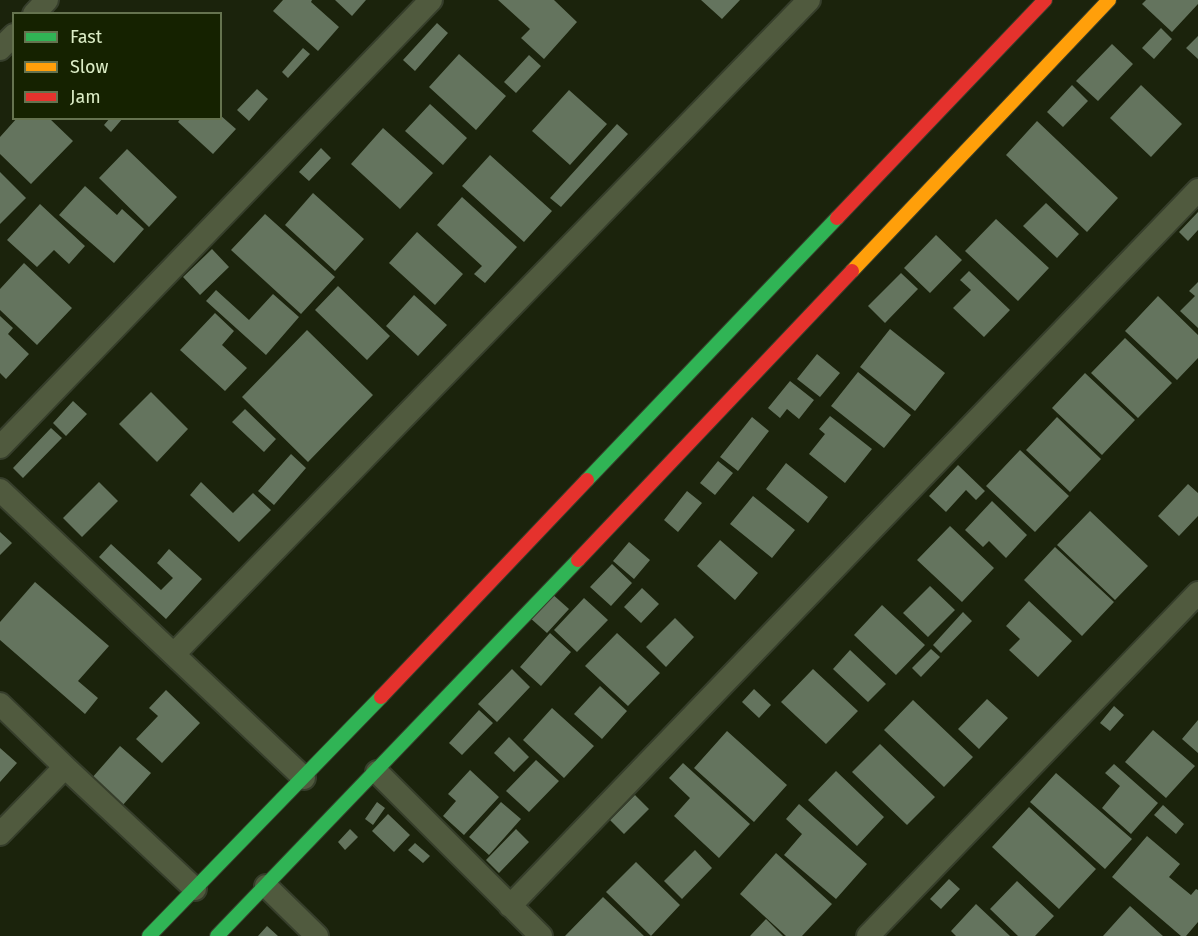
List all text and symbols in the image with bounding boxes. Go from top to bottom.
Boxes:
legend [12,12,222,120]
text: Fast [70,26,102,48]
text: Slow [70,56,108,78]
text: Jam [70,86,101,108]

